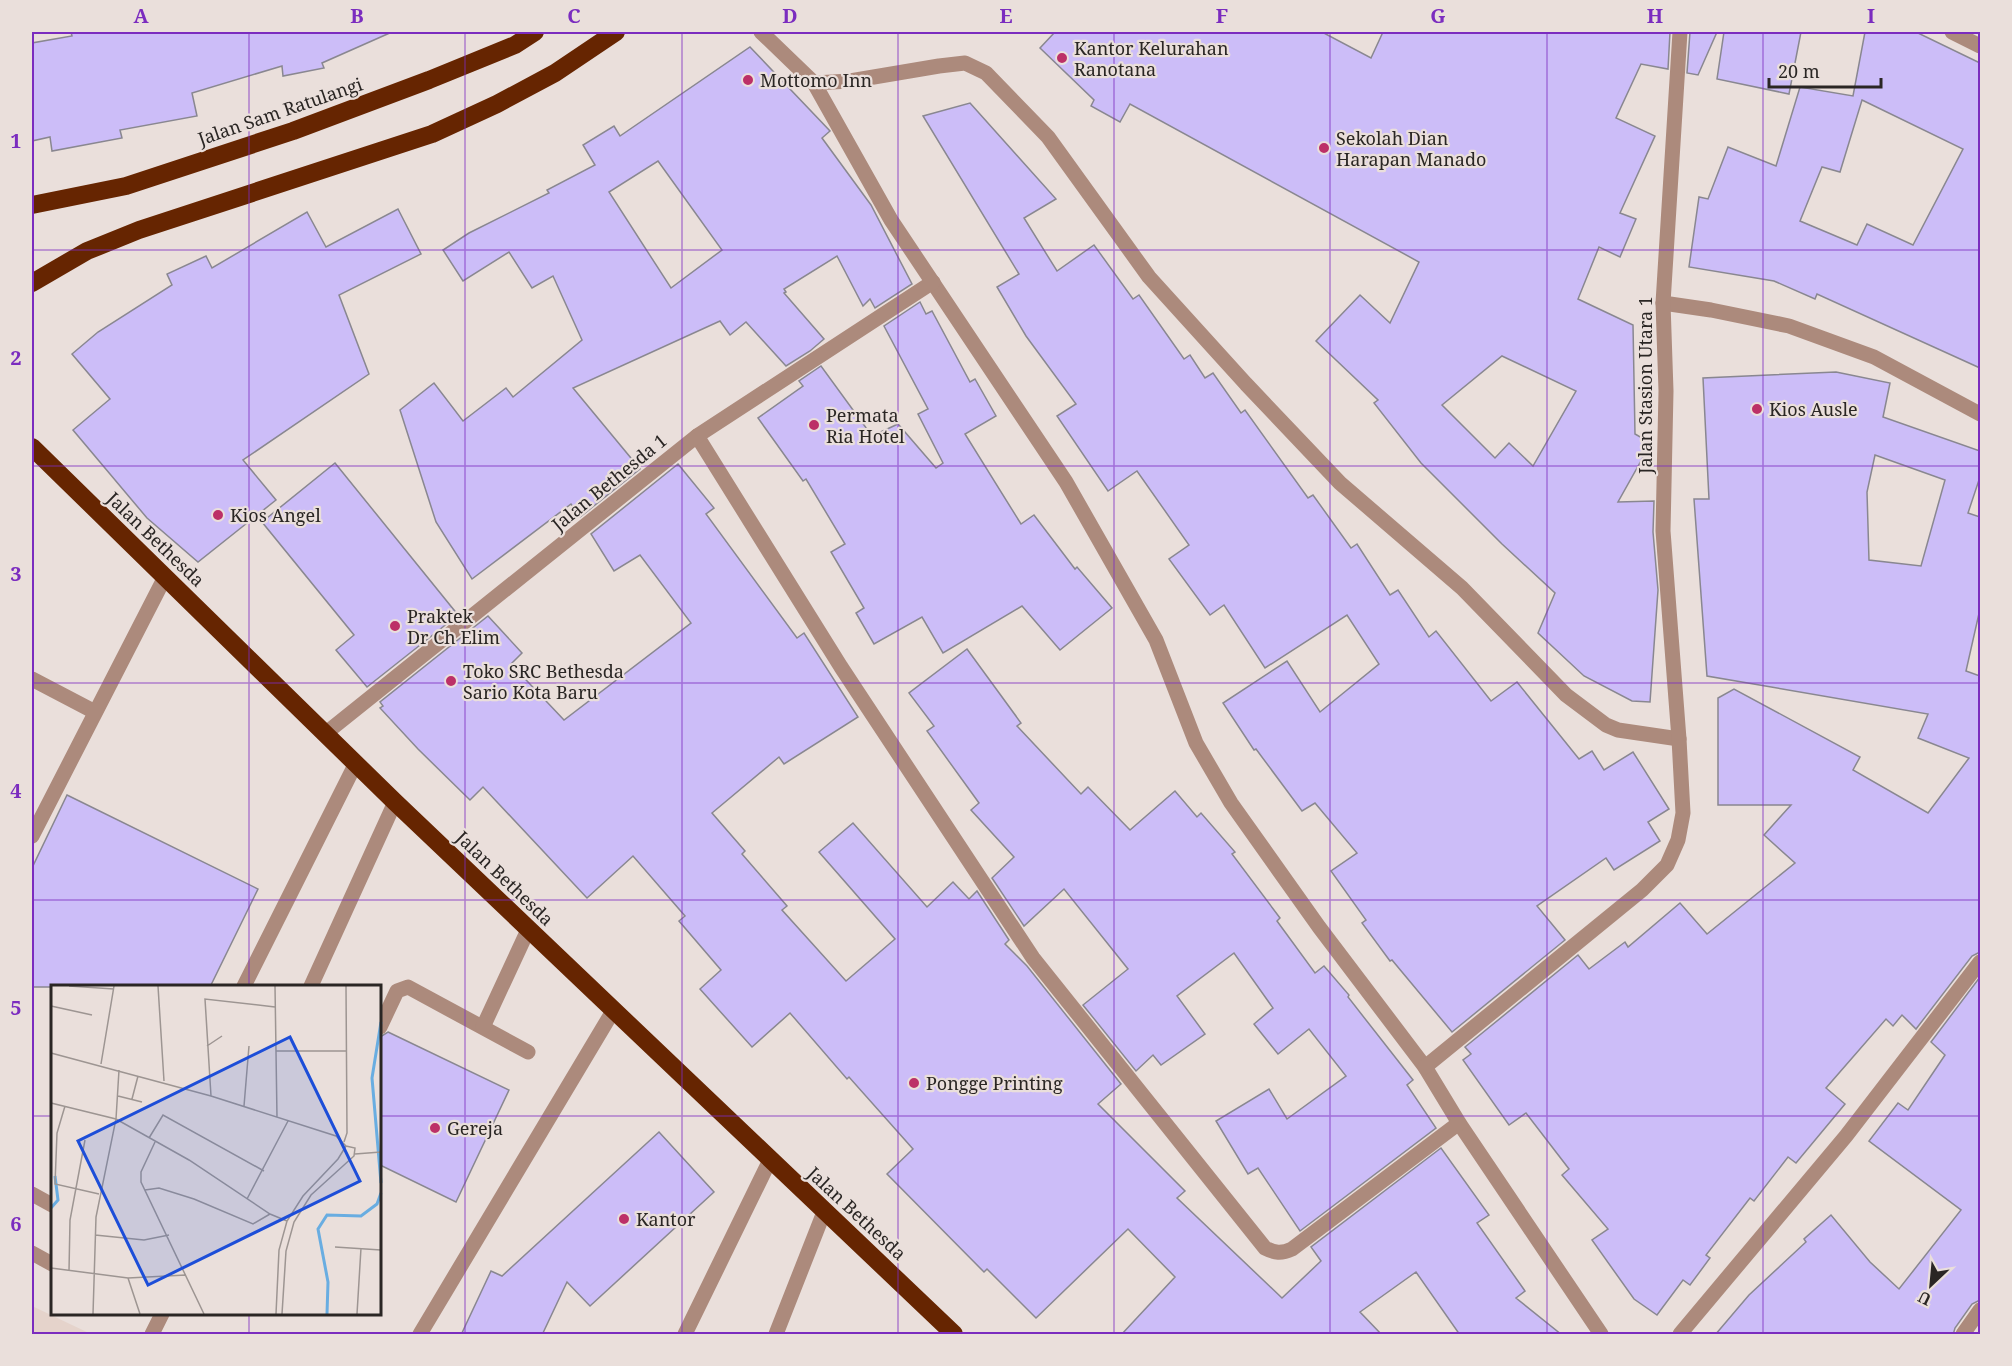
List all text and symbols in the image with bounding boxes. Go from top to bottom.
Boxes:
text: A [133,2,149,29]
text: B [350,2,364,29]
text: C [567,2,581,29]
text: D [782,2,798,29]
text: E [999,2,1013,29]
text: F [1216,2,1228,29]
text: G [1430,2,1446,29]
text: H [1647,2,1663,29]
text: I [1867,2,1875,29]
place label: Kantor Kelurahan Ranotana [1074,36,1229,81]
marker: Kantor Kelurahan Ranotana [1055,51,1069,65]
scale bar [1769,51,1882,89]
text: 20 m [1778,59,1820,83]
place label: Mottomo Inn [760,68,873,92]
street label: Jalan Sam Ratulangi [194,71,366,151]
marker: Mottomo Inn [741,73,755,87]
place label: Sekolah Dian Harapan Manado [1336,126,1486,171]
text: 1 [10,127,22,154]
marker: Sekolah Dian Harapan Manado [1317,141,1331,155]
street label: Jalan Stasion Utara 1 [1633,296,1657,475]
text: 2 [10,344,22,371]
place label: Kios Ausle [1769,397,1858,421]
marker: Kios Ausle [1750,402,1764,416]
place label: Permata Ria Hotel [826,403,905,448]
marker: Permata Ria Hotel [807,418,821,432]
street label: Jalan Bethesda 1 [546,428,672,536]
street label: Jalan Bethesda [101,486,210,592]
place label: Kios Angel [230,503,321,527]
marker: Kios Angel [211,508,225,522]
text: 3 [10,560,22,587]
place label: Praktek Dr Ch Elim [407,604,500,649]
marker: Praktek Dr Ch Elim [388,619,402,633]
place label: Toko SRC Bethesda Sario Kota Baru [463,659,624,704]
marker: Toko SRC Bethesda Sario Kota Baru [444,674,458,688]
text: 4 [10,777,22,804]
street label: Jalan Bethesda [450,825,559,931]
inset map [51,985,381,1315]
text: 5 [10,994,22,1021]
place label: Pongge Printing [926,1071,1063,1095]
marker: Pongge Printing [907,1076,921,1090]
place label: Gereja [447,1116,503,1140]
marker: Gereja [428,1121,442,1135]
street label: Jalan Bethesda [802,1160,912,1265]
place label: Kantor [636,1207,696,1231]
text: 6 [10,1210,22,1237]
marker: Kantor [617,1212,631,1226]
north arrow [1901,1255,1961,1315]
text: U [1914,1286,1935,1311]

